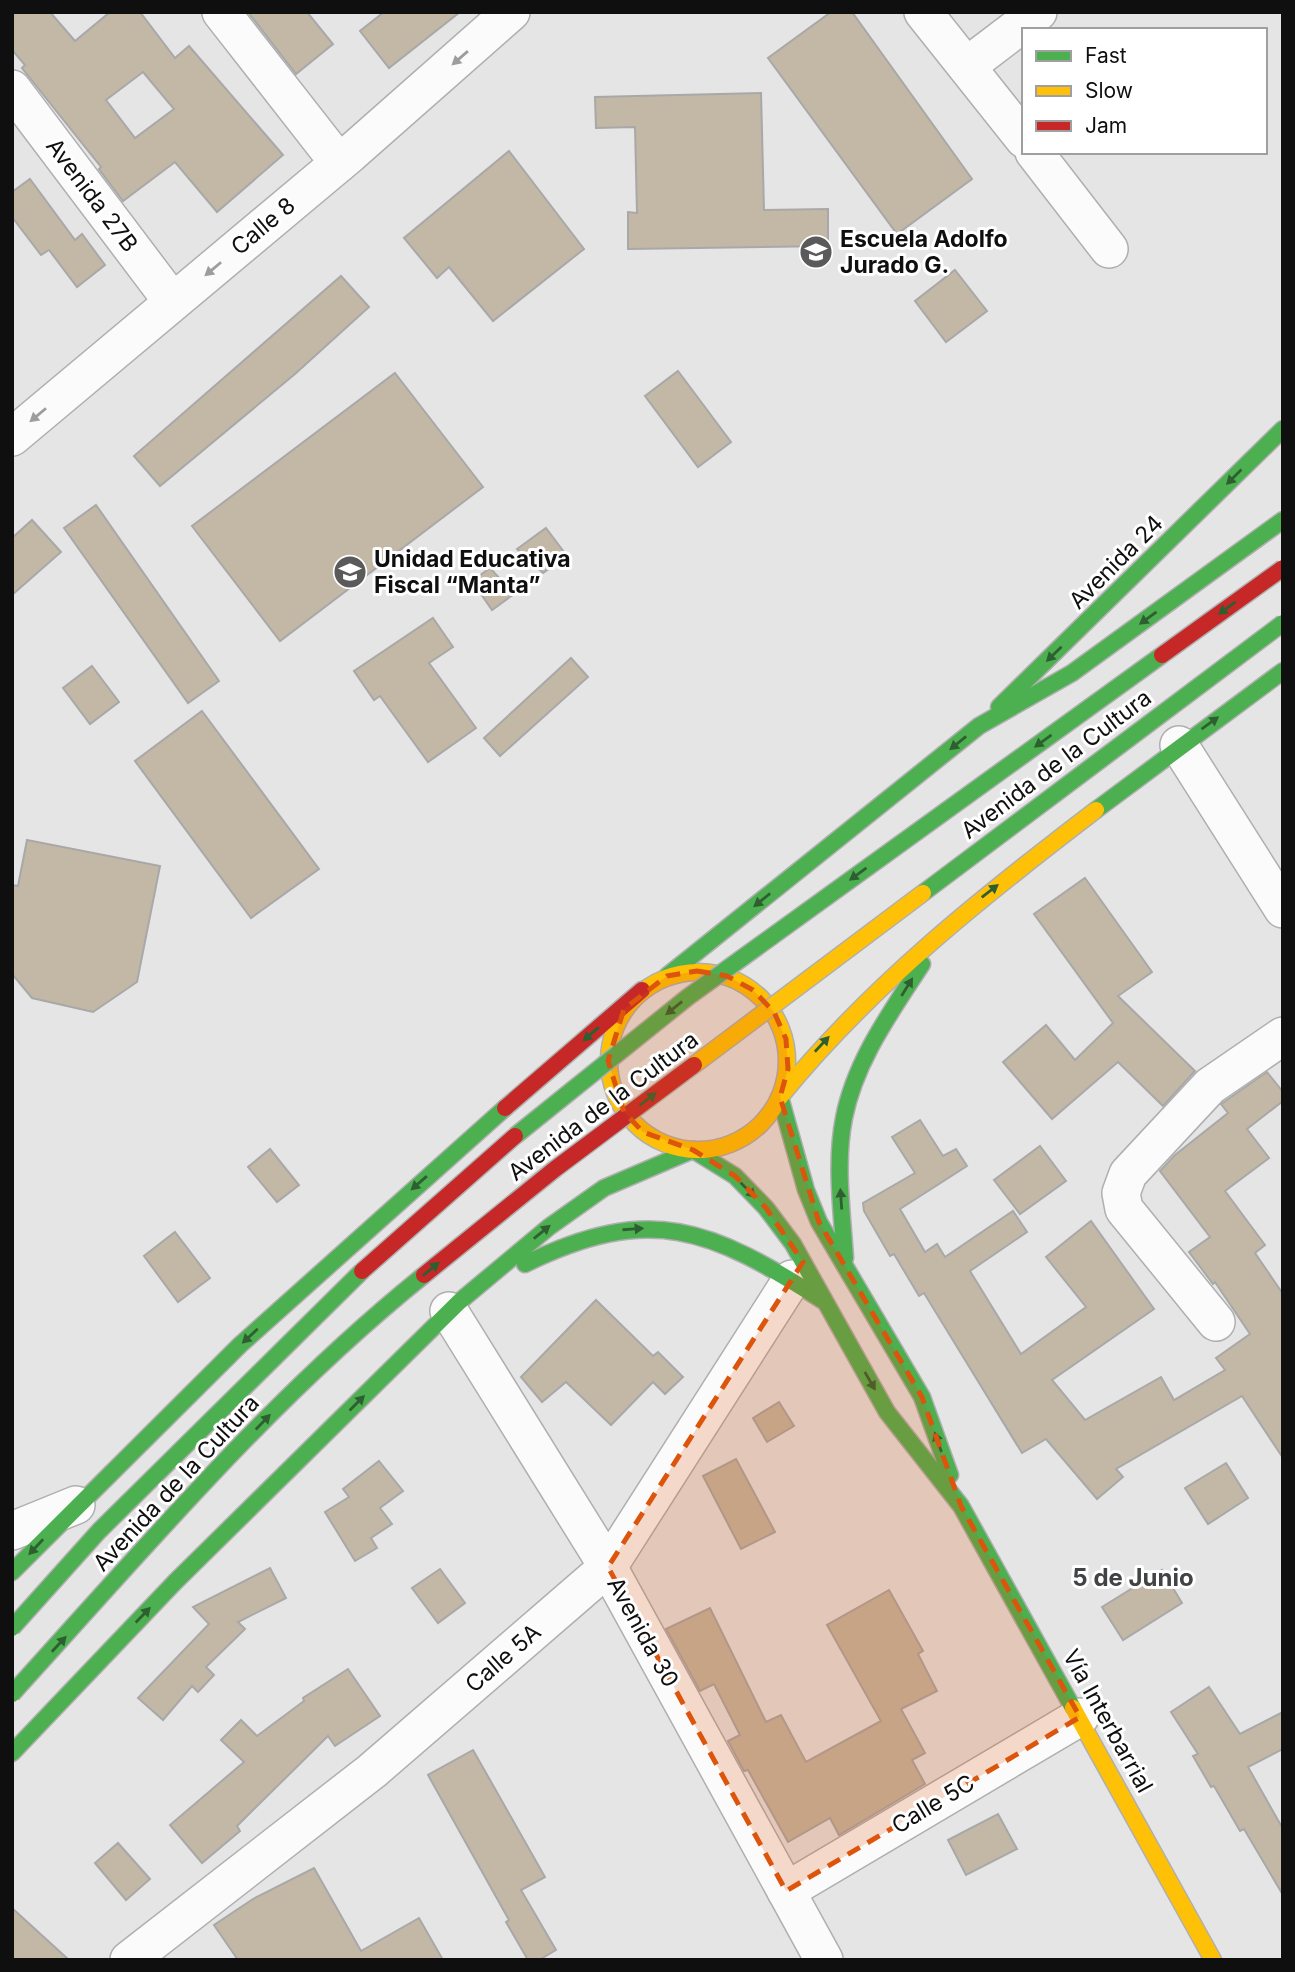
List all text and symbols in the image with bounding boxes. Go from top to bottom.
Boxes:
legend [1022,28,1267,154]
text: Fast [1085,43,1127,68]
one-way arrow [452,50,469,65]
text: Slow [1085,78,1133,103]
text: Jam [1085,113,1127,138]
street label: Avenida 27B [40,133,144,257]
street label: Calle 8 [225,191,301,261]
place label: Escuela Adolfo Jurado G. [840,225,1008,279]
school or university icon: Escuela Adolfo Jurado G. [797,233,835,271]
one-way arrow [204,261,222,277]
one-way arrow [30,407,47,422]
one-way arrow [1226,469,1243,486]
street label: Avenida 24 [1063,509,1169,615]
place label: Unidad Educativa Fiscal “Manta” [374,545,571,599]
school or university icon: Unidad Educativa Fiscal “Manta” [331,553,369,591]
one-way arrow [1218,601,1236,615]
one-way arrow [1139,611,1157,625]
one-way arrow [1046,645,1063,662]
street label: Avenida de la Cultura [955,683,1157,845]
one-way arrow [1201,717,1219,731]
one-way arrow [1034,734,1052,748]
one-way arrow [950,735,968,750]
one-way arrow [849,867,867,881]
one-way arrow [981,884,999,898]
one-way arrow [753,893,771,907]
one-way arrow [900,977,913,997]
one-way arrow [666,1000,684,1015]
street label: Avenida de la Cultura [502,1025,704,1187]
one-way arrow [582,1026,599,1041]
one-way arrow [814,1036,830,1053]
one-way arrow [639,1092,658,1106]
one-way arrow [410,1175,428,1191]
one-way arrow [740,1181,756,1198]
one-way arrow [835,1188,846,1210]
one-way arrow [623,1223,645,1234]
one-way arrow [534,1225,551,1240]
one-way arrow [421,1262,439,1277]
one-way arrow [241,1328,259,1344]
one-way arrow [864,1372,876,1391]
street label: Avenida de la Cultura [87,1389,265,1577]
one-way arrow [348,1395,365,1411]
one-way arrow [254,1414,270,1431]
one-way arrow [932,1431,943,1452]
one-way arrow [28,1538,44,1555]
district label: 5 de Junio [1072,1563,1194,1592]
street label: Avenida 30 [601,1572,685,1692]
one-way arrow [135,1606,152,1623]
street label: Calle 5A [460,1618,546,1698]
one-way arrow [51,1635,67,1653]
street label: Vía Interbarrial [1057,1644,1159,1798]
street label: Calle 5C [887,1768,979,1840]

